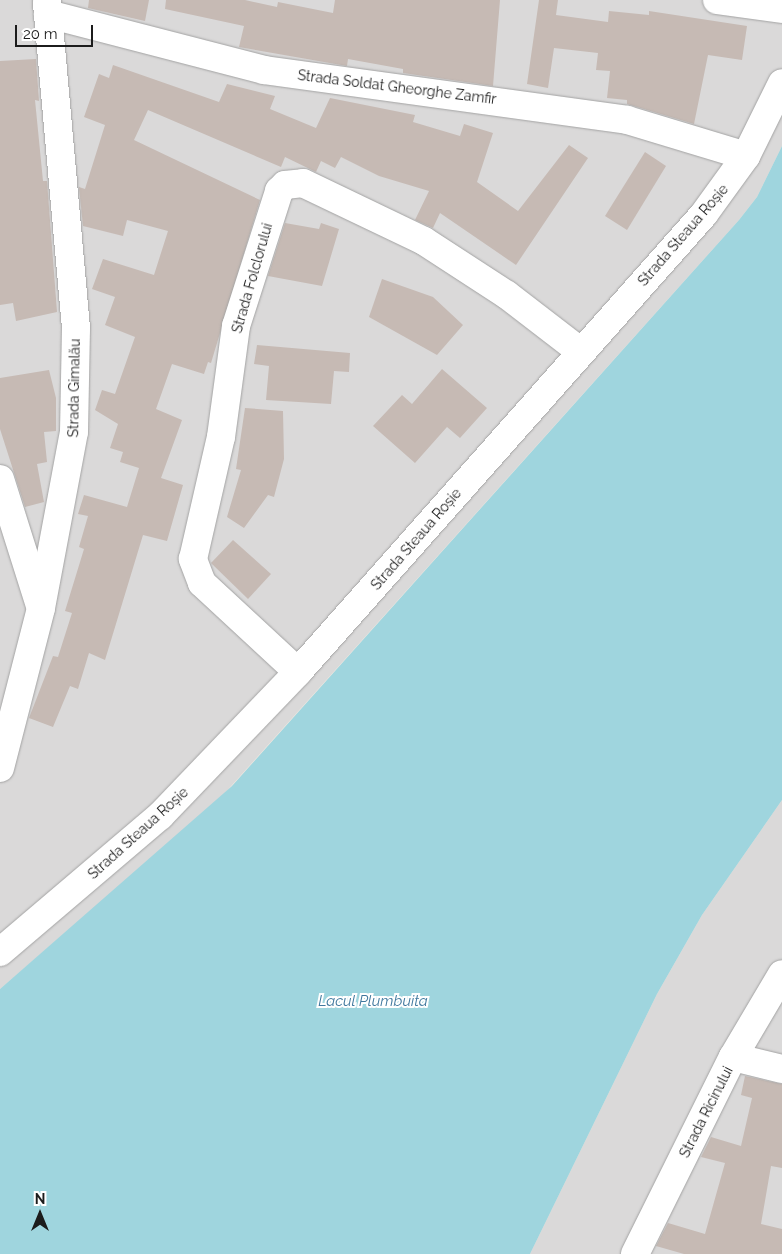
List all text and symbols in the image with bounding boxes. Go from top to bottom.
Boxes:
scale bar [18,15,95,47]
text: 20 m [23,25,58,43]
street label: Strada Soldat Gheorghe Zamfir [297,66,497,108]
street label: Strada Steaua Roșie [634,181,732,289]
street label: Strada Folclorului [228,221,276,335]
street label: Strada Gimalău [65,338,83,438]
street label: Strada Steaua Roșie [367,485,465,593]
street label: Strada Steaua Roșie [84,784,192,882]
water label: Lacul Plumbuita [318,993,428,1011]
street label: Strada Ricinului [676,1064,736,1160]
north arrow [15,1189,65,1239]
text: N [35,1191,45,1207]

